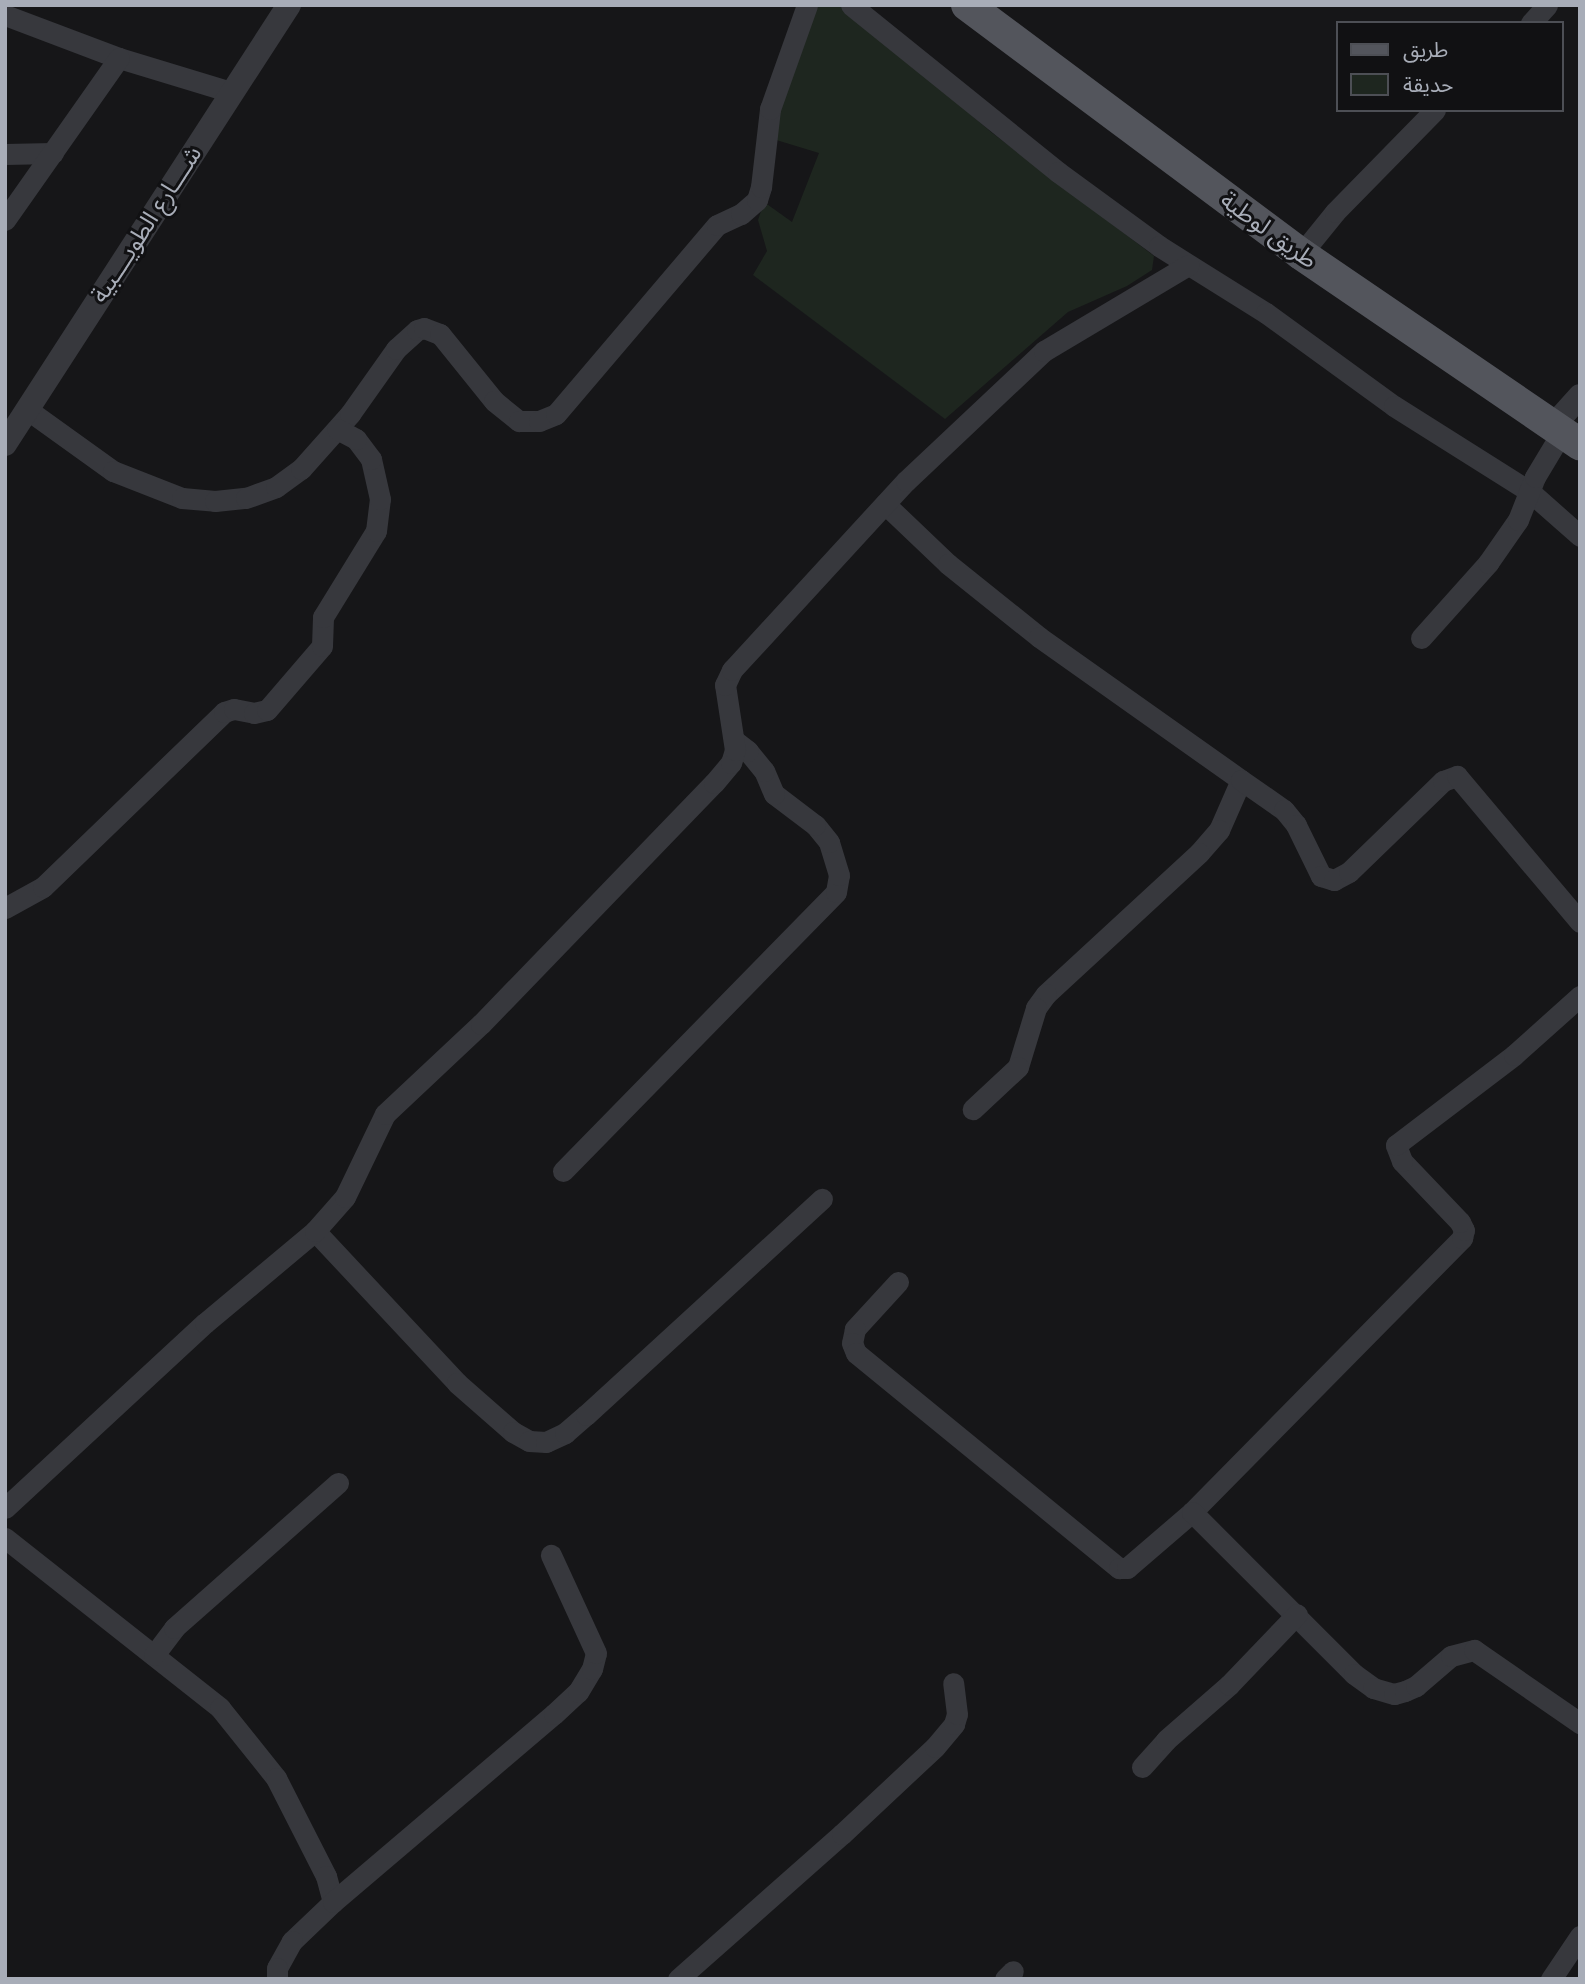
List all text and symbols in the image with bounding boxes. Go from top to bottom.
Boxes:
legend [1336,21,1564,112]
text: طريق [1403,36,1448,64]
text: حديقة [1403,71,1453,99]
street label: شــــارع الطويــــبية [85,140,207,308]
street label: طريق لوطية [1215,185,1323,275]

